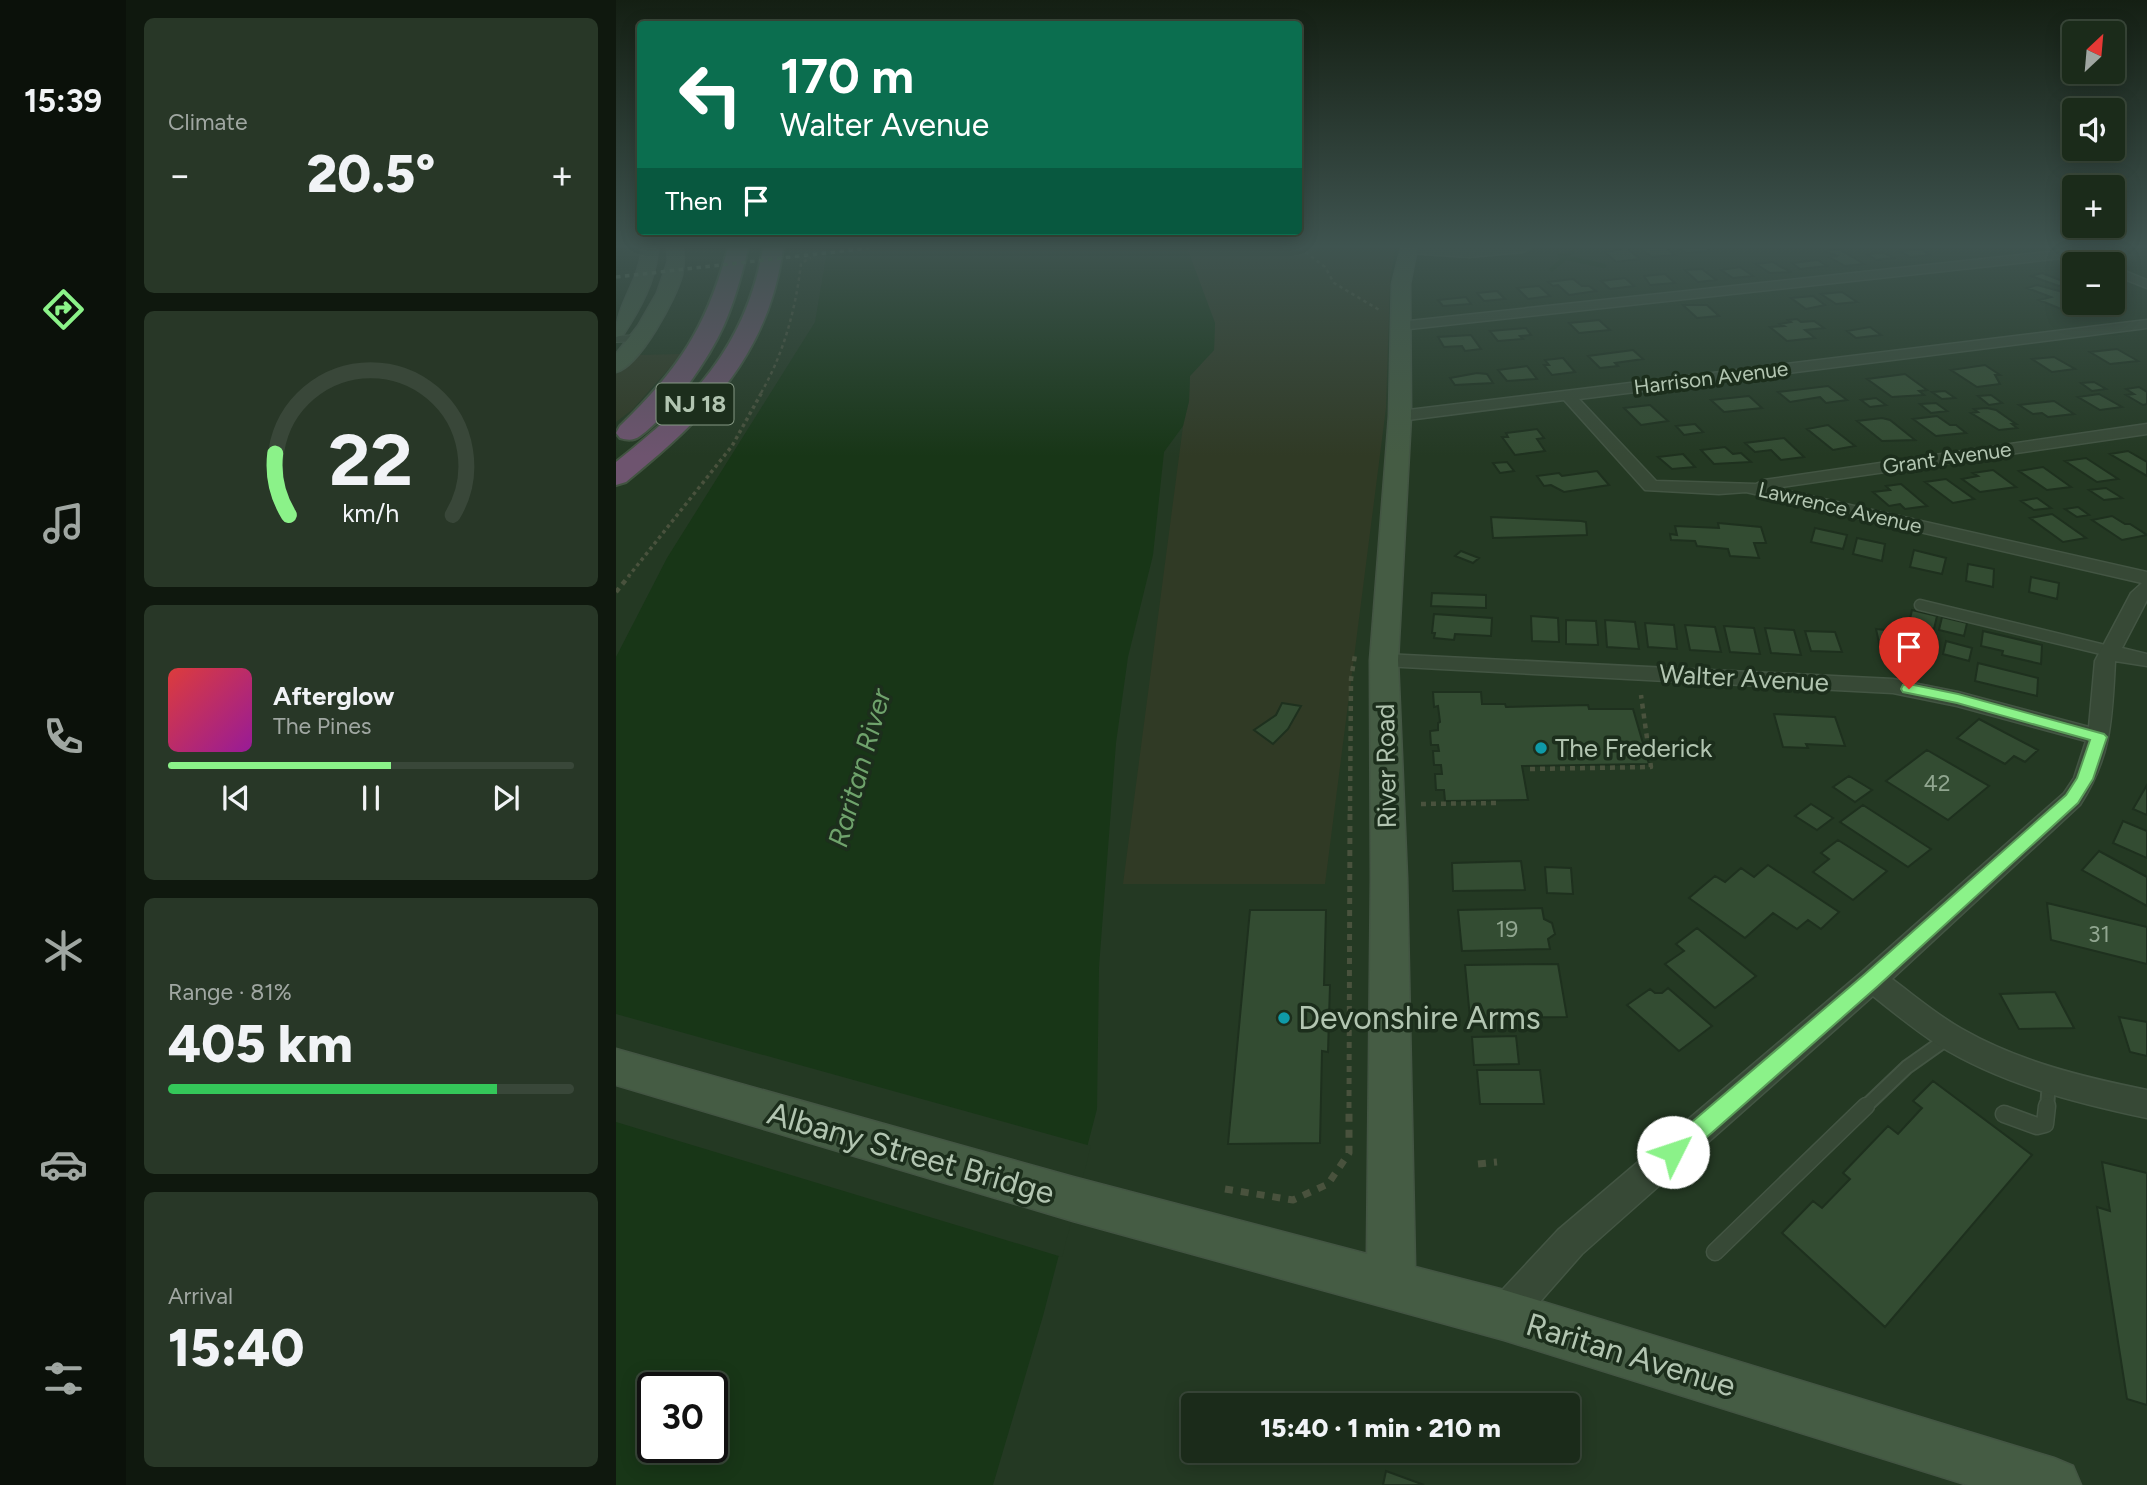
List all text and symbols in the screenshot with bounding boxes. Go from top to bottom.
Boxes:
north arrow [2062,21,2124,84]
map controls [2062,21,2125,315]
text: 170 m [780,46,914,105]
icon: left [665,49,756,140]
text: 15:39 [24,82,102,120]
button: sound [2062,98,2125,161]
text: Walter Avenue [780,106,989,144]
text: Climate [168,108,247,136]
text: 20.5° [307,143,435,205]
text: − [168,152,192,198]
text: + [550,152,574,198]
button: + [2062,175,2125,238]
icon: arrive [737,182,775,220]
text: Then [665,185,723,217]
button: − [2062,252,2125,315]
icon: directions [39,285,88,334]
street label: Harrison Avenue [1632,356,1790,399]
road number: NJ 18 [657,384,734,424]
text: 22 [329,417,413,504]
street label: Grant Avenue [1881,436,2013,479]
street label: Lawrence Avenue [1756,477,1924,539]
text: km/h [342,498,400,528]
icon: music [39,499,88,548]
pin [1879,617,1939,689]
icon: arrive [1890,628,1928,666]
street label: Walter Avenue [1658,658,1830,698]
text: Afterglow [273,680,395,712]
water label: Raritan River [820,684,898,851]
street label: River Road [1369,703,1403,829]
icon: phone [39,712,88,761]
text: The Pines [273,712,372,740]
place label: The Frederick [1555,732,1713,764]
marker: The Frederick [1533,740,1549,756]
house number: 42 [1923,769,1951,797]
icon: previous [217,779,255,817]
icon: pause [352,779,390,817]
icon: next [487,779,525,817]
house number: 19 [1496,915,1518,943]
house number: 31 [2088,920,2110,948]
icon: climate [39,926,88,975]
text: Range · 81% [168,978,292,1006]
place label: Devonshire Arms [1298,999,1541,1037]
marker: Devonshire Arms [1276,1010,1292,1026]
text: 405 km [168,1013,353,1075]
street label: Albany Street Bridge [763,1094,1059,1212]
position arrow [1636,1115,1710,1189]
icon: car [39,1140,88,1189]
text: Arrival [168,1282,233,1310]
street label: Raritan Avenue [1522,1305,1740,1405]
text: 15:40 [168,1317,305,1379]
icon: filters [39,1354,88,1403]
speed limit sign: 30 [637,1372,728,1463]
text: 15:40 · 1 min · 210 m [1260,1412,1501,1444]

